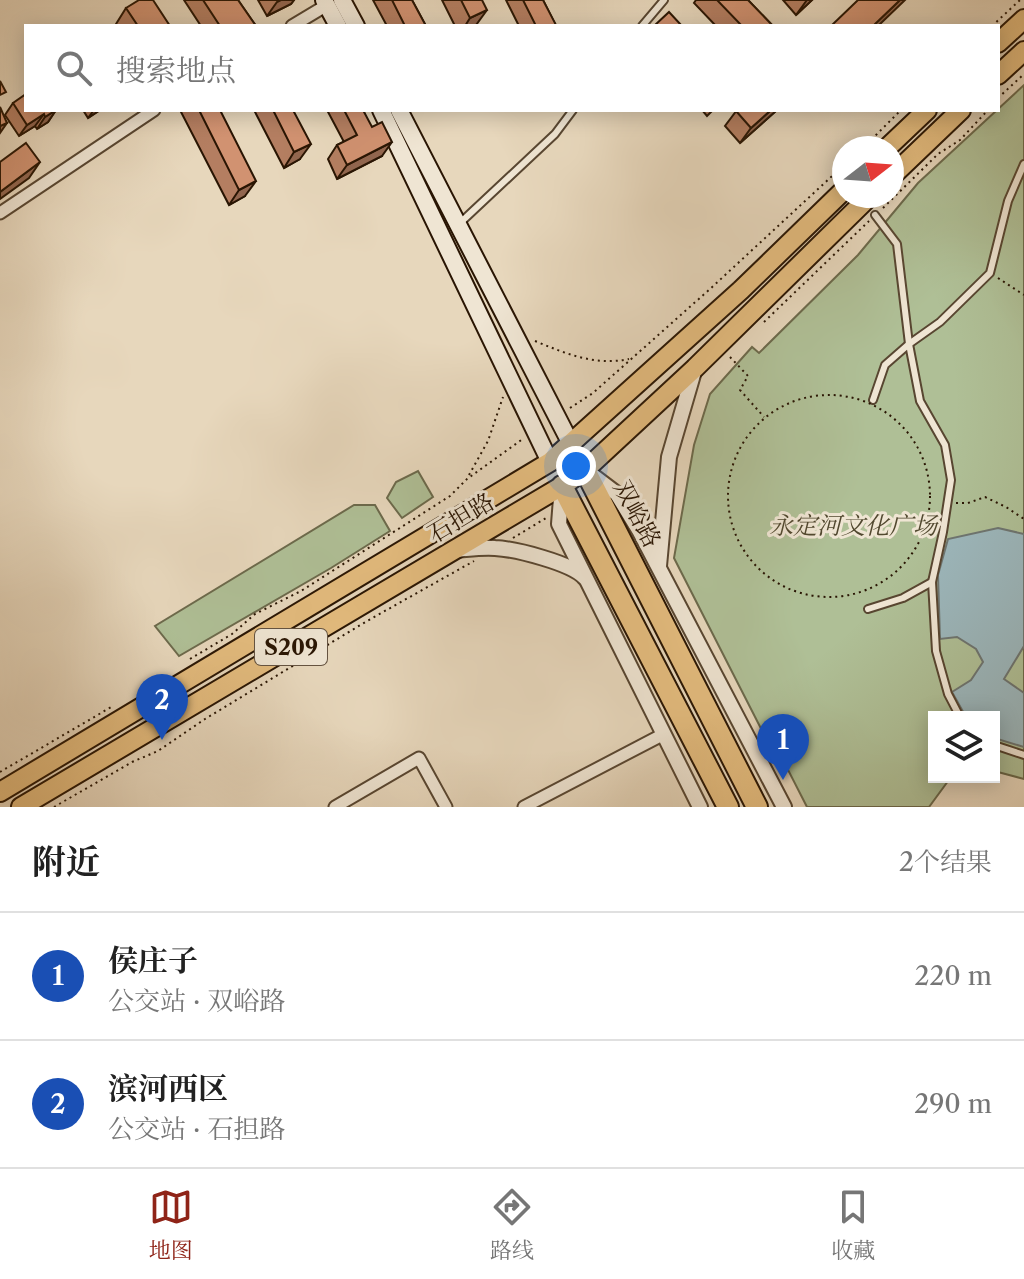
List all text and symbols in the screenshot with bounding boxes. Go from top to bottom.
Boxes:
search box [24,24,1000,112]
icon: search [52,46,96,90]
text: 搜索地点 [116,52,236,89]
north arrow [832,136,904,208]
your location [556,446,596,486]
street label: 双峪路 [608,475,667,552]
street label: 石担路 [422,487,499,549]
park label: 永定河文化广场 [769,511,939,540]
road number: S209 [255,629,327,665]
pin: 2 [136,674,188,740]
map controls [928,711,1000,783]
button: layers [928,711,1000,783]
pin: 1 [757,714,809,780]
text: 附近 [32,841,100,883]
text: 2个结果 [899,846,992,878]
text: 侯庄子 [108,942,198,979]
text: 1 [52,960,64,992]
text: 220 m [914,960,992,992]
text: 公交站 · 双峪路 [108,985,285,1017]
text: 滨河西区 [108,1070,228,1107]
text: 2 [50,1088,66,1120]
text: 290 m [914,1088,992,1120]
text: 公交站 · 石担路 [108,1113,285,1145]
tab: 地图 [149,1185,193,1264]
tab: 路线 [490,1185,534,1264]
tab: 收藏 [831,1185,875,1264]

